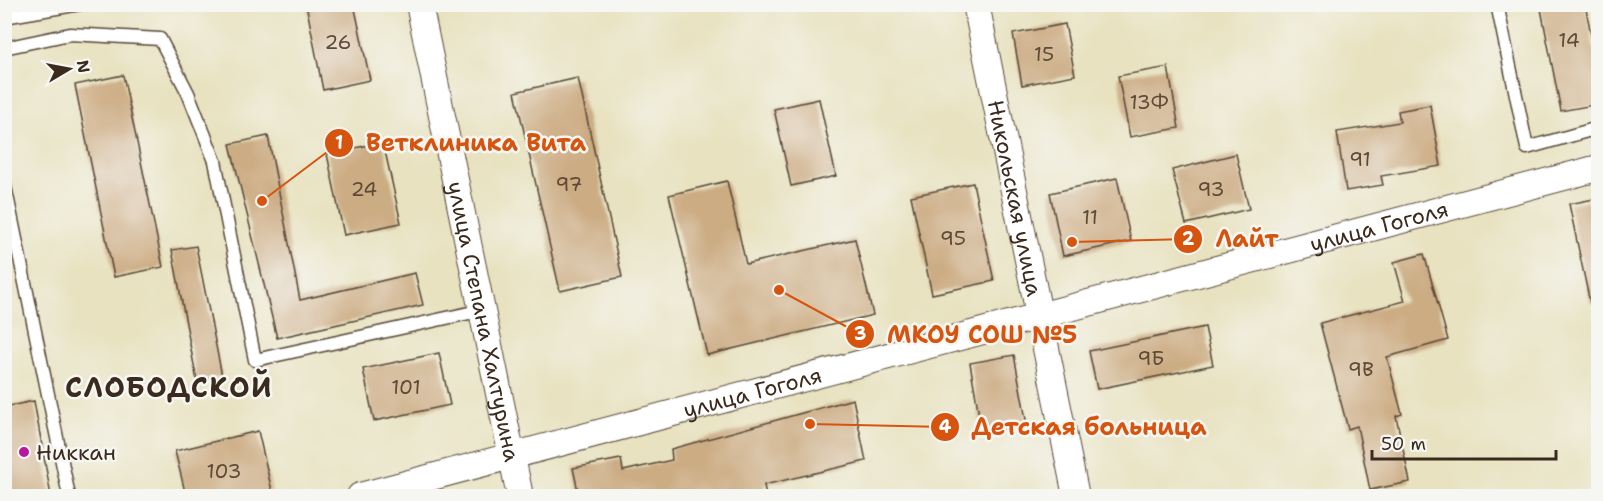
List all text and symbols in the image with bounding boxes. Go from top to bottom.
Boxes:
house number: 14 [1558,27,1580,53]
house number: 26 [324,29,352,55]
north arrow [39,39,99,99]
house number: 15 [1034,41,1054,67]
text: N [72,58,95,75]
house number: 13Ф [1129,89,1169,115]
street label: Никольская улица [981,97,1050,299]
callout: Ветклиника Вита [324,122,598,164]
text: Ветклиника Вита [366,127,587,159]
text: 1 [335,131,343,155]
house number: 91 [1349,146,1371,172]
house number: 97 [556,171,582,197]
house number: 24 [351,176,377,202]
house number: 93 [1197,176,1225,202]
street label: улица Степана Халтурина [441,179,527,464]
street label: улица Гоголя [1306,194,1451,258]
house number: 11 [1082,204,1098,230]
callout: Лайт [1173,218,1291,260]
text: Лайт [1215,223,1279,255]
house number: 95 [940,225,966,251]
text: 2 [1182,227,1195,251]
callout: МКОУ СОШ №5 [845,313,1090,355]
text: МКОУ СОШ №5 [887,319,1077,351]
text: 3 [854,322,866,346]
house number: 9Б [1137,345,1165,371]
house number: 9В [1348,356,1374,382]
street label: улица Гоголя [680,360,825,424]
district label: СЛОБОДСКОЙ [65,368,273,406]
house number: 101 [391,374,421,400]
callout: Детская больница [930,406,1219,448]
text: Детская больница [971,411,1207,443]
text: 4 [939,415,952,439]
scale bar [1372,423,1556,461]
text: 50 m [1381,432,1426,456]
place label: Никкан [36,438,116,467]
marker: Никкан [17,445,31,459]
house number: 103 [207,458,241,484]

